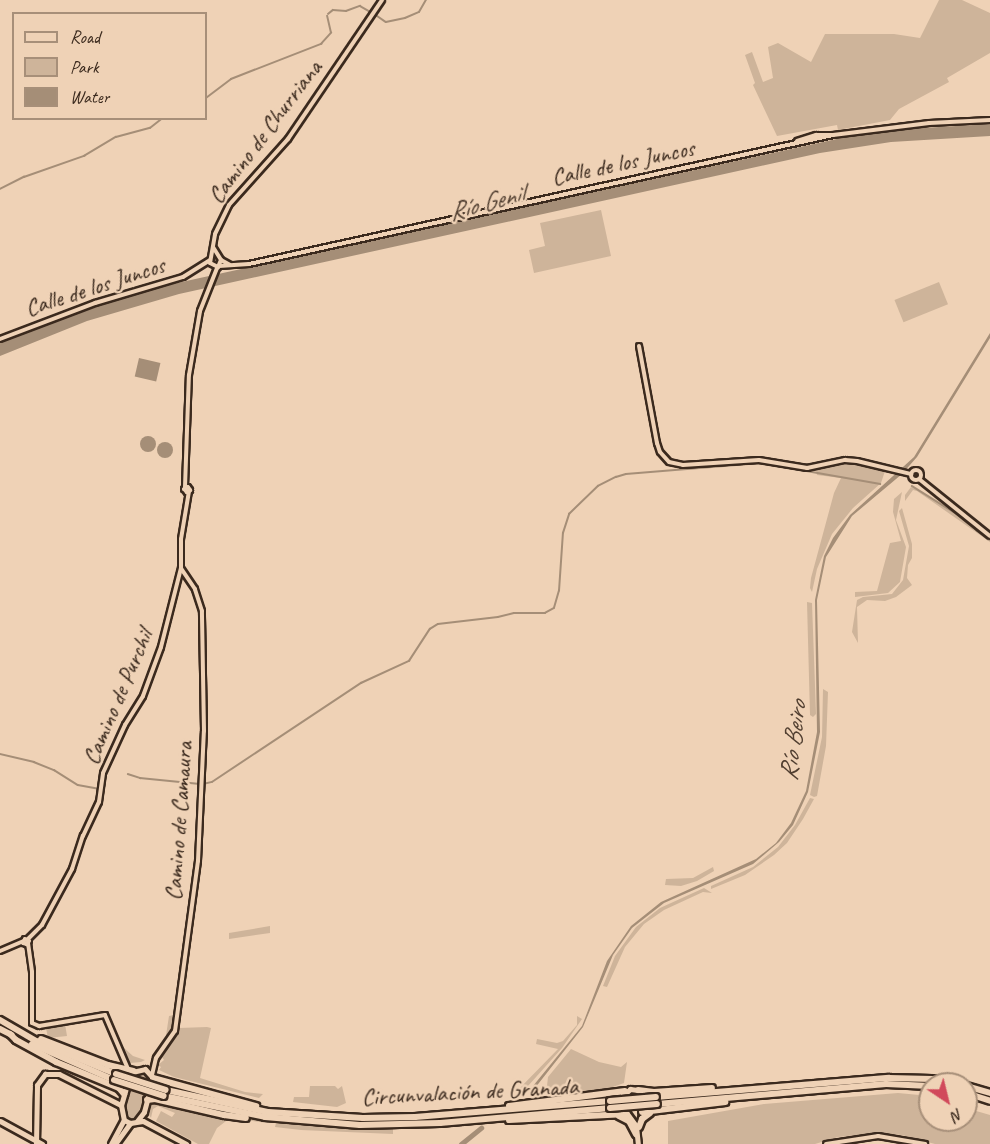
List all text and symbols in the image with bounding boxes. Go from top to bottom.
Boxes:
legend [12,12,207,120]
text: Road [70,26,100,48]
street label: Camino de Churriana [202,55,328,209]
text: Park [70,56,99,78]
text: Water [70,86,109,108]
street label: Calle de los Juncos [549,134,697,192]
water label: Río Genil [445,178,527,228]
street label: Calle de los Juncos [22,251,168,323]
street label: Camino de Purchil [77,625,159,769]
water label: Río Beiro [773,700,813,782]
street label: Camino de Camaura [159,740,199,902]
street label: Circunvalación de Granada [361,1072,579,1112]
north arrow [918,1072,978,1132]
text: N [947,1104,967,1126]

